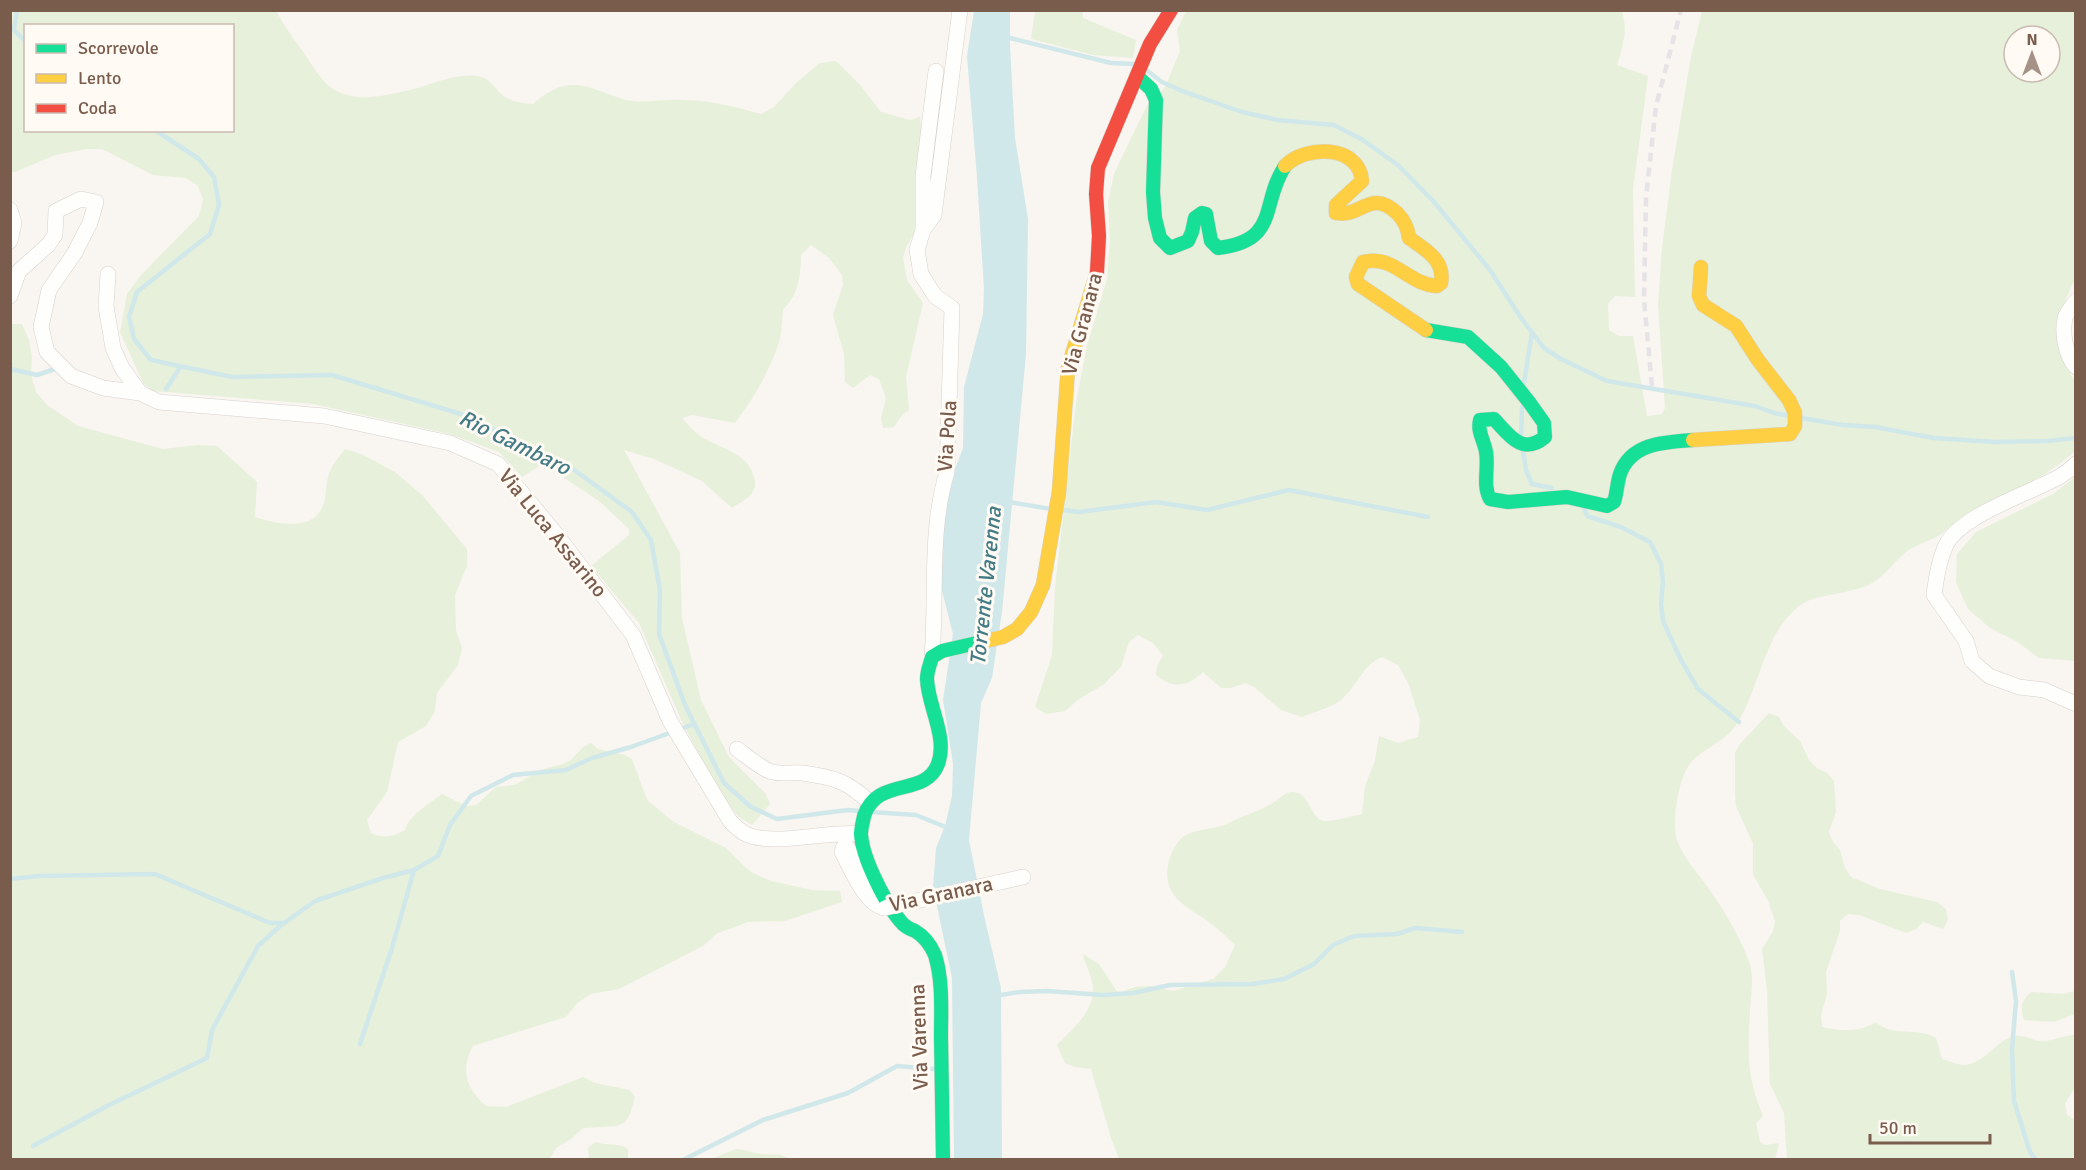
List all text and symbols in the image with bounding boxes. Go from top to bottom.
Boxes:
legend [24,24,234,132]
north arrow [2002,24,2062,84]
text: N [2026,30,2038,50]
text: Scorrevole [78,37,159,59]
text: Lento [78,67,121,89]
text: Coda [78,97,117,119]
street label: Via Granara [1056,270,1108,378]
street label: Via Pola [932,399,962,473]
water label: Rio Gambaro [455,404,576,482]
street label: Via Luca Assarino [493,463,613,603]
water label: Torrente Varenna [964,505,1007,667]
street label: Via Granara [887,870,995,918]
street label: Via Varenna [904,983,934,1091]
scale bar [1870,1107,1990,1145]
text: 50 m [1879,1117,1917,1139]

